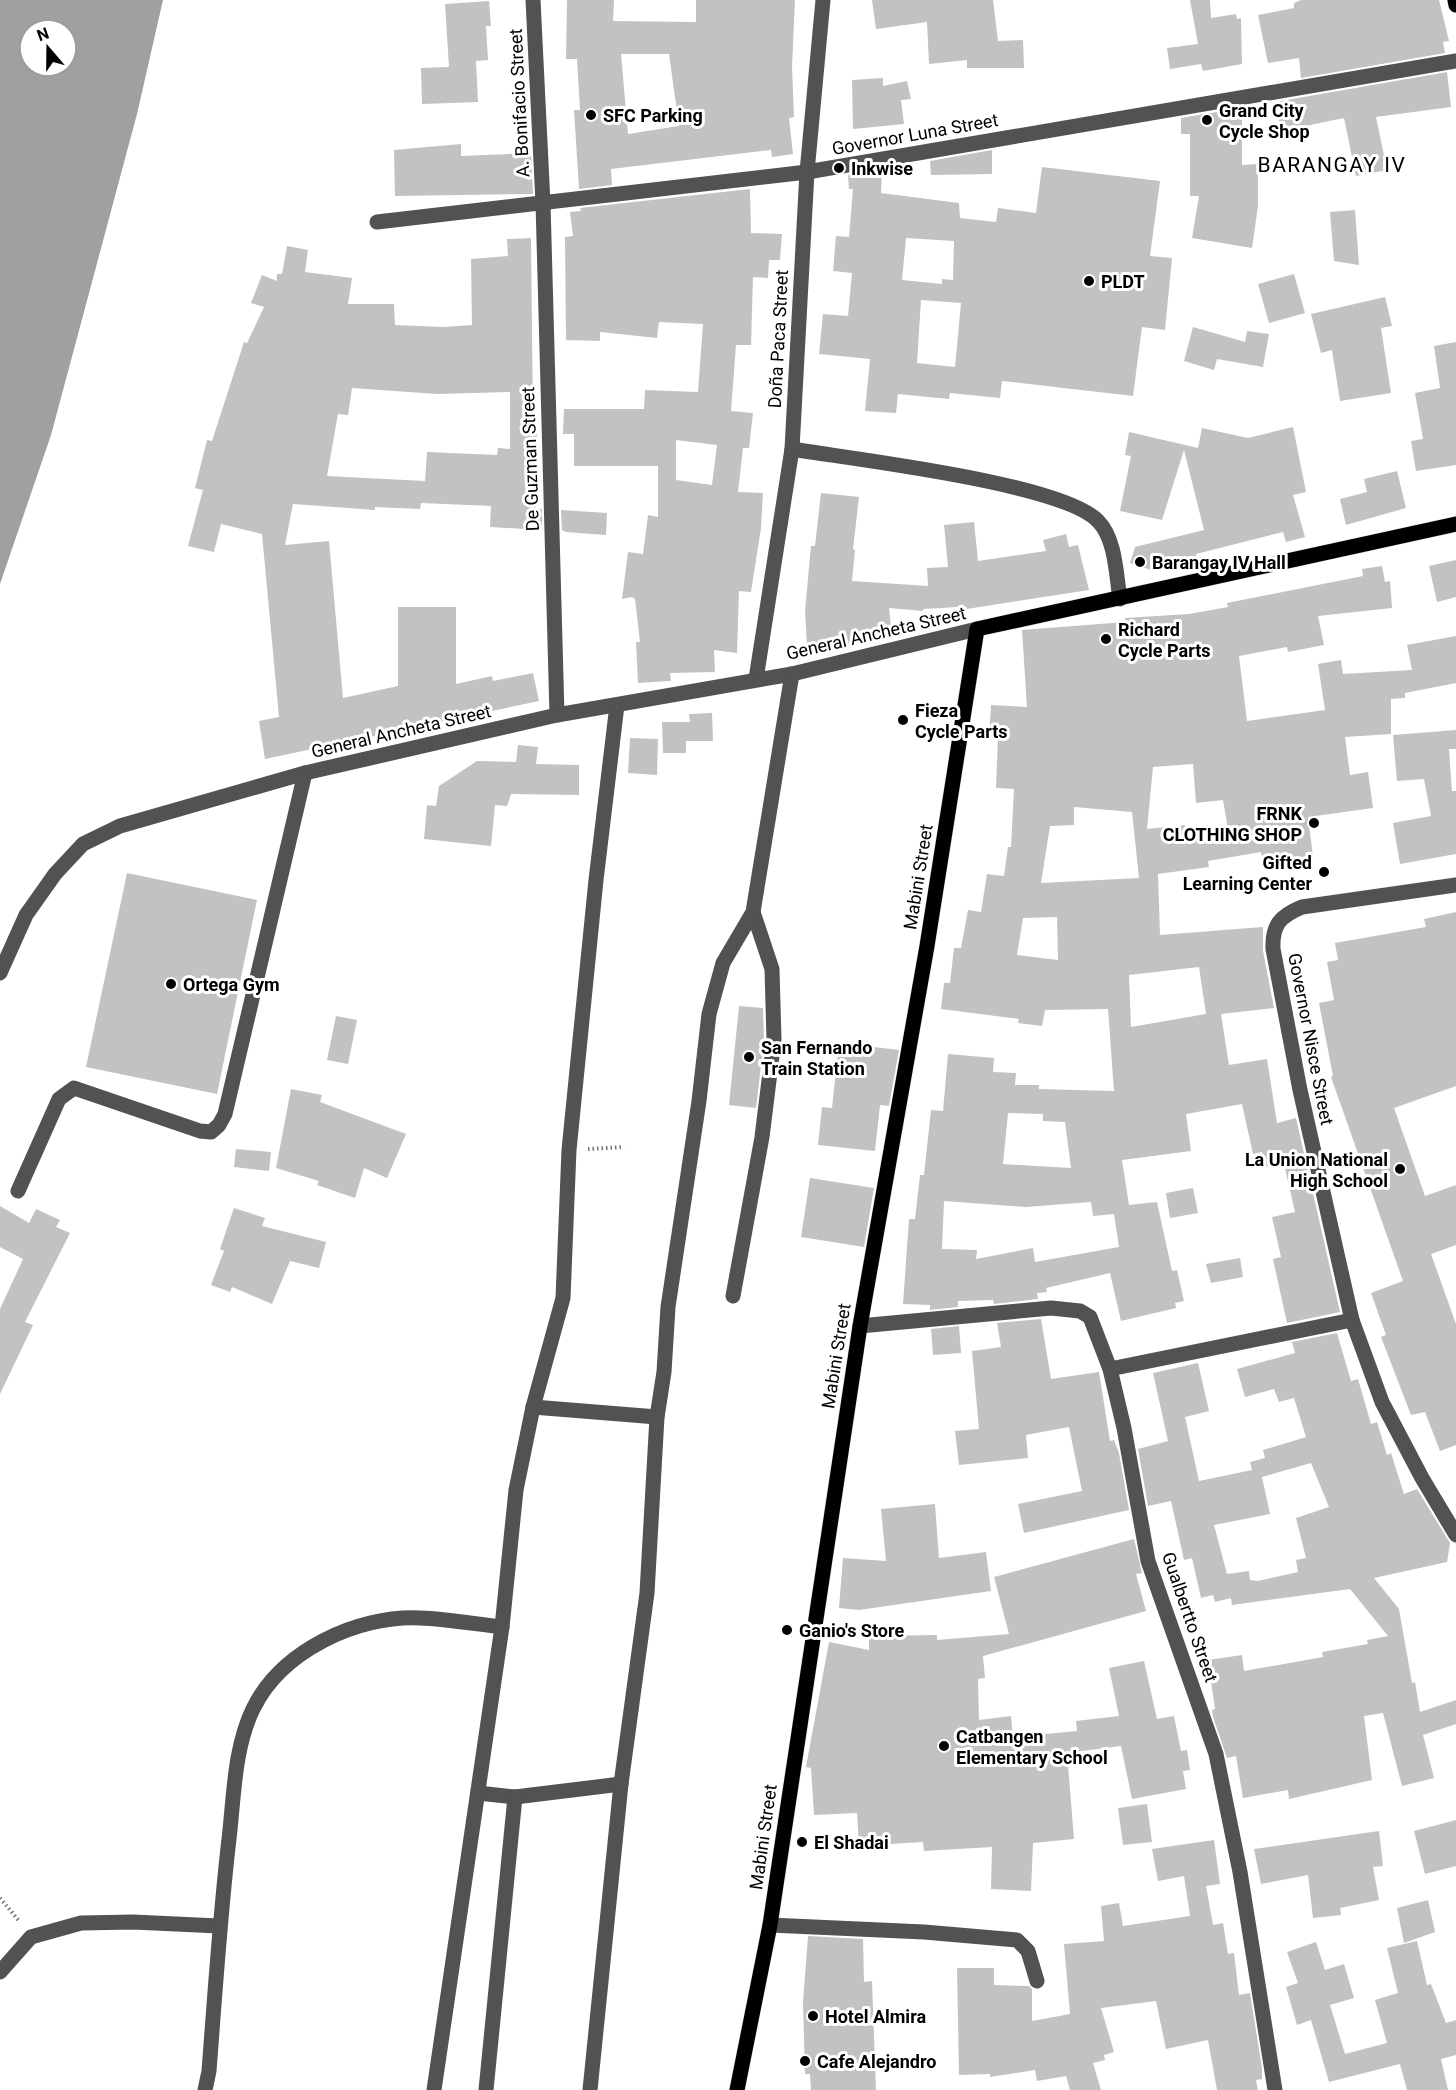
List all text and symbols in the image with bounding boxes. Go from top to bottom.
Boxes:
north arrow [18,18,78,78]
text: N [34,24,52,45]
street label: A. Bonifacio Street [505,28,533,178]
place label: Grand City Cycle Shop [1219,100,1310,142]
place label: SFC Parking [603,105,703,126]
marker: SFC Parking [584,108,598,122]
street label: Governor Luna Street [830,109,1000,159]
marker: Grand City Cycle Shop [1200,113,1214,127]
district label: BARANGAY IV [1258,153,1406,177]
place label: Inkwise [851,158,913,179]
marker: Inkwise [832,161,846,175]
street label: Doña Paca Street [764,269,792,409]
place label: PLDT [1101,271,1145,292]
marker: PLDT [1082,274,1096,288]
street label: De Guzman Street [517,386,543,532]
place label: Barangay IV Hall [1152,552,1286,573]
marker: Barangay IV Hall [1133,555,1147,569]
street label: General Ancheta Street [784,602,968,664]
place label: Richard Cycle Parts [1118,619,1211,661]
marker: Richard Cycle Parts [1099,632,1113,646]
street label: General Ancheta Street [309,700,493,762]
place label: Fieza Cycle Parts [915,700,1008,742]
marker: Fieza Cycle Parts [896,713,910,727]
place label: FRNK CLOTHING SHOP [1163,803,1303,845]
marker: FRNK CLOTHING SHOP [1307,816,1321,830]
street label: Mabini Street [899,823,937,931]
place label: Gifted Learning Center [1183,852,1312,894]
marker: Gifted Learning Center [1317,865,1331,879]
street label: Governor Nisce Street [1284,951,1338,1127]
place label: Ortega Gym [183,974,280,995]
marker: Ortega Gym [164,977,178,991]
place label: San Fernando Train Station [761,1037,872,1079]
marker: San Fernando Train Station [742,1050,756,1064]
place label: La Union National High School [1245,1149,1388,1191]
marker: La Union National High School [1393,1162,1407,1176]
street label: Mabini Street [817,1302,855,1410]
street label: Gualbertto Street [1158,1549,1222,1685]
place label: Ganio's Store [799,1620,904,1641]
marker: Ganio's Store [780,1623,794,1637]
place label: Catbangen Elementary School [956,1726,1108,1768]
marker: Catbangen Elementary School [937,1739,951,1753]
street label: Mabini Street [745,1783,781,1891]
place label: El Shadai [814,1832,889,1853]
marker: El Shadai [795,1835,809,1849]
place label: Hotel Almira [825,2006,926,2027]
marker: Hotel Almira [806,2009,820,2023]
place label: Cafe Alejandro [817,2051,936,2072]
marker: Cafe Alejandro [798,2054,812,2068]

